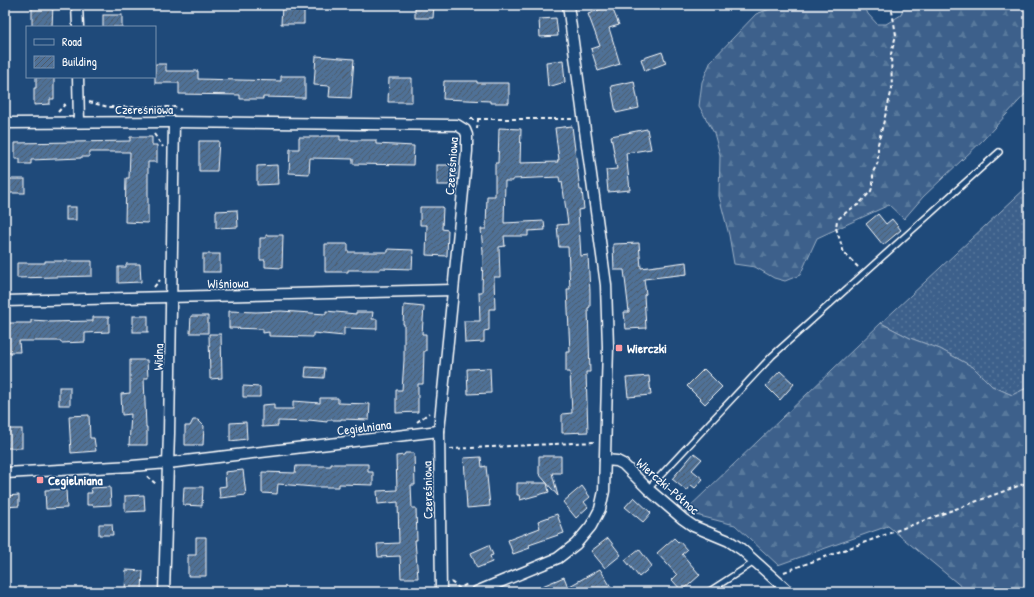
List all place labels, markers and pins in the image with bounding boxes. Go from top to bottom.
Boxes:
place label: Wierczki [627,339,667,357]
marker: Wierczki [614,343,624,353]
place label: Cegielniana [48,471,103,490]
marker: Cegielniana [35,475,45,485]

